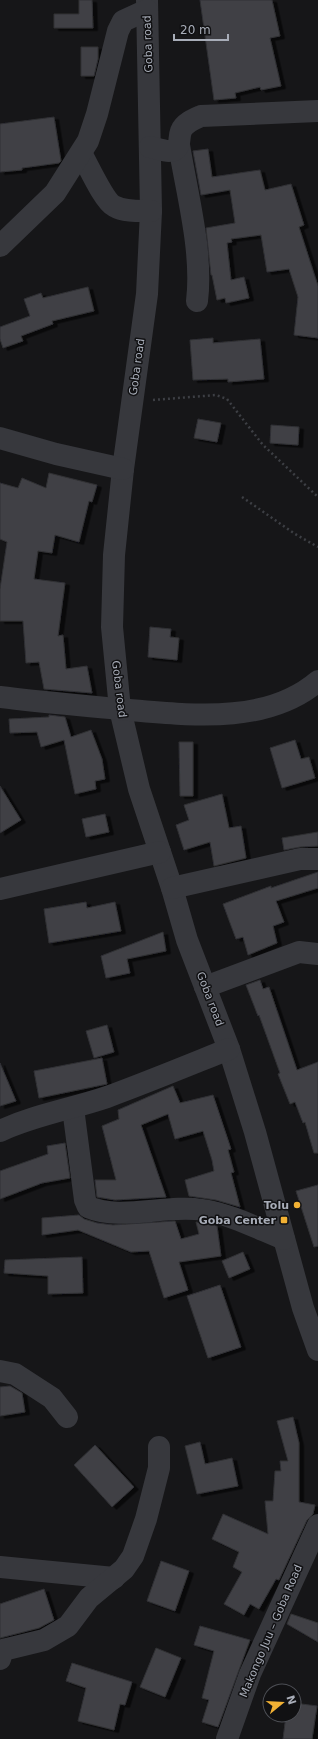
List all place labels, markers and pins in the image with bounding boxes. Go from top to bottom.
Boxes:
place label: Tolu [264,1199,289,1212]
marker: Tolu [292,1200,302,1210]
place label: Goba Center [199,1214,277,1227]
marker: Goba Center [279,1215,289,1225]

